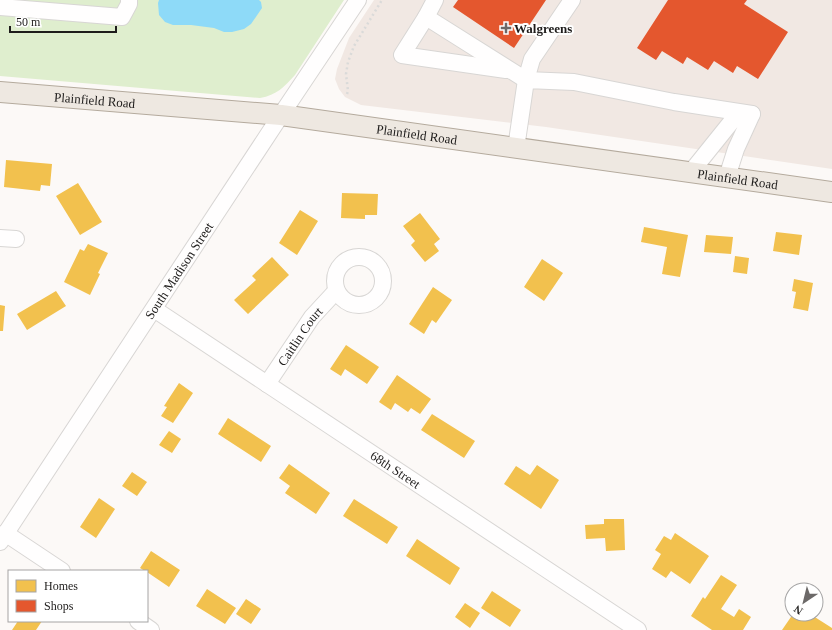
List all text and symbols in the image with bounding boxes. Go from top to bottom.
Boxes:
scale bar [10,8,116,34]
text: 50 m [16,15,41,29]
place label: Walgreens [514,21,572,36]
marker: Walgreens [501,23,511,33]
street label: Plainfield Road [54,89,136,111]
street label: Plainfield Road [375,121,459,147]
street label: Plainfield Road [696,166,779,192]
street label: South Madison Street [141,219,216,322]
street label: Caitlin Court [274,303,326,368]
street label: 68th Street [368,447,424,491]
legend [8,570,148,622]
text: Homes [44,579,78,593]
north arrow [784,582,824,622]
text: Shops [44,599,74,613]
text: N [792,603,805,617]

